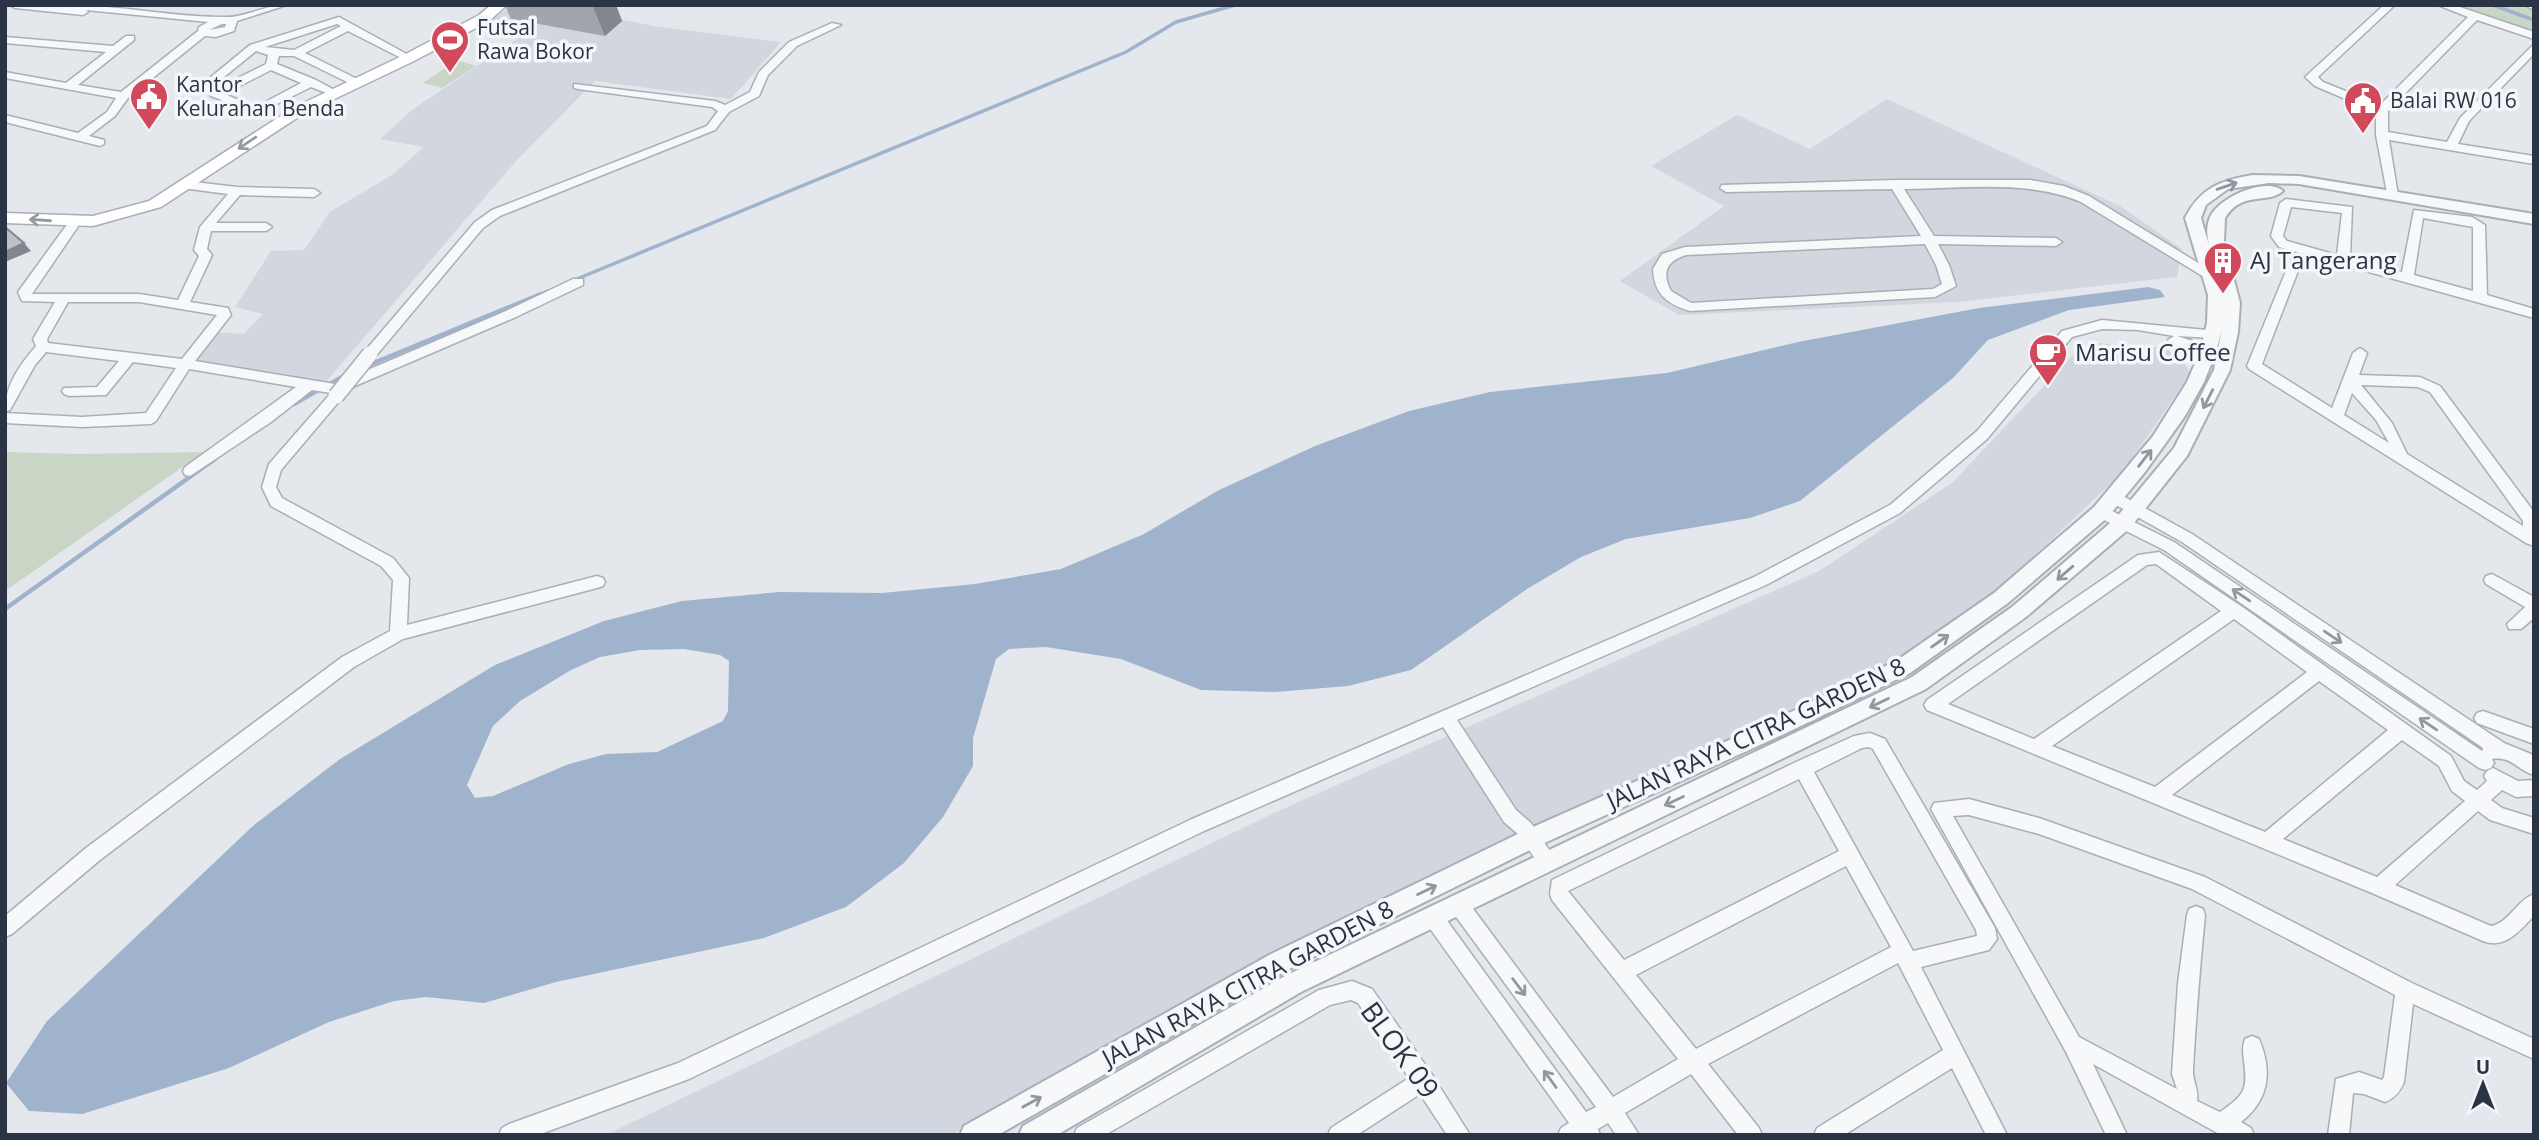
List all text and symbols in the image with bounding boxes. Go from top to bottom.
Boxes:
place label: Futsal Rawa Bokor [477,13,594,65]
sports icon: Futsal Rawa Bokor [429,19,471,74]
place label: Kantor Kelurahan Benda [176,70,345,122]
public building icon: Kantor Kelurahan Benda [128,76,170,131]
public building icon: Balai RW 016 [2342,80,2384,135]
place label: Balai RW 016 [2390,86,2517,114]
one-way arrow [238,136,257,150]
one-way arrow [2215,179,2237,191]
one-way arrow [29,213,52,226]
building icon: AJ Tangerang [2202,240,2244,295]
place label: AJ Tangerang [2250,243,2397,276]
cafe icon: Marisu Coffee [2027,332,2069,387]
place label: Marisu Coffee [2075,335,2231,368]
one-way arrow [2200,388,2214,409]
one-way arrow [2137,449,2152,468]
one-way arrow [2056,565,2074,581]
one-way arrow [2232,588,2251,603]
one-way arrow [2323,630,2342,644]
one-way arrow [1930,634,1949,649]
street label: JALAN RAYA CITRA GARDEN 8 [1599,649,1910,817]
one-way arrow [1869,697,1890,711]
one-way arrow [2419,717,2439,731]
one-way arrow [1664,795,1685,808]
one-way arrow [1416,882,1437,896]
street label: JALAN RAYA CITRA GARDEN 8 [1094,892,1399,1075]
one-way arrow [1512,977,1527,995]
street label: BLOK 09 [1353,993,1449,1105]
north arrow [2448,1049,2518,1119]
text: U [2476,1054,2490,1080]
one-way arrow [1543,1070,1557,1089]
one-way arrow [1022,1094,1042,1108]

